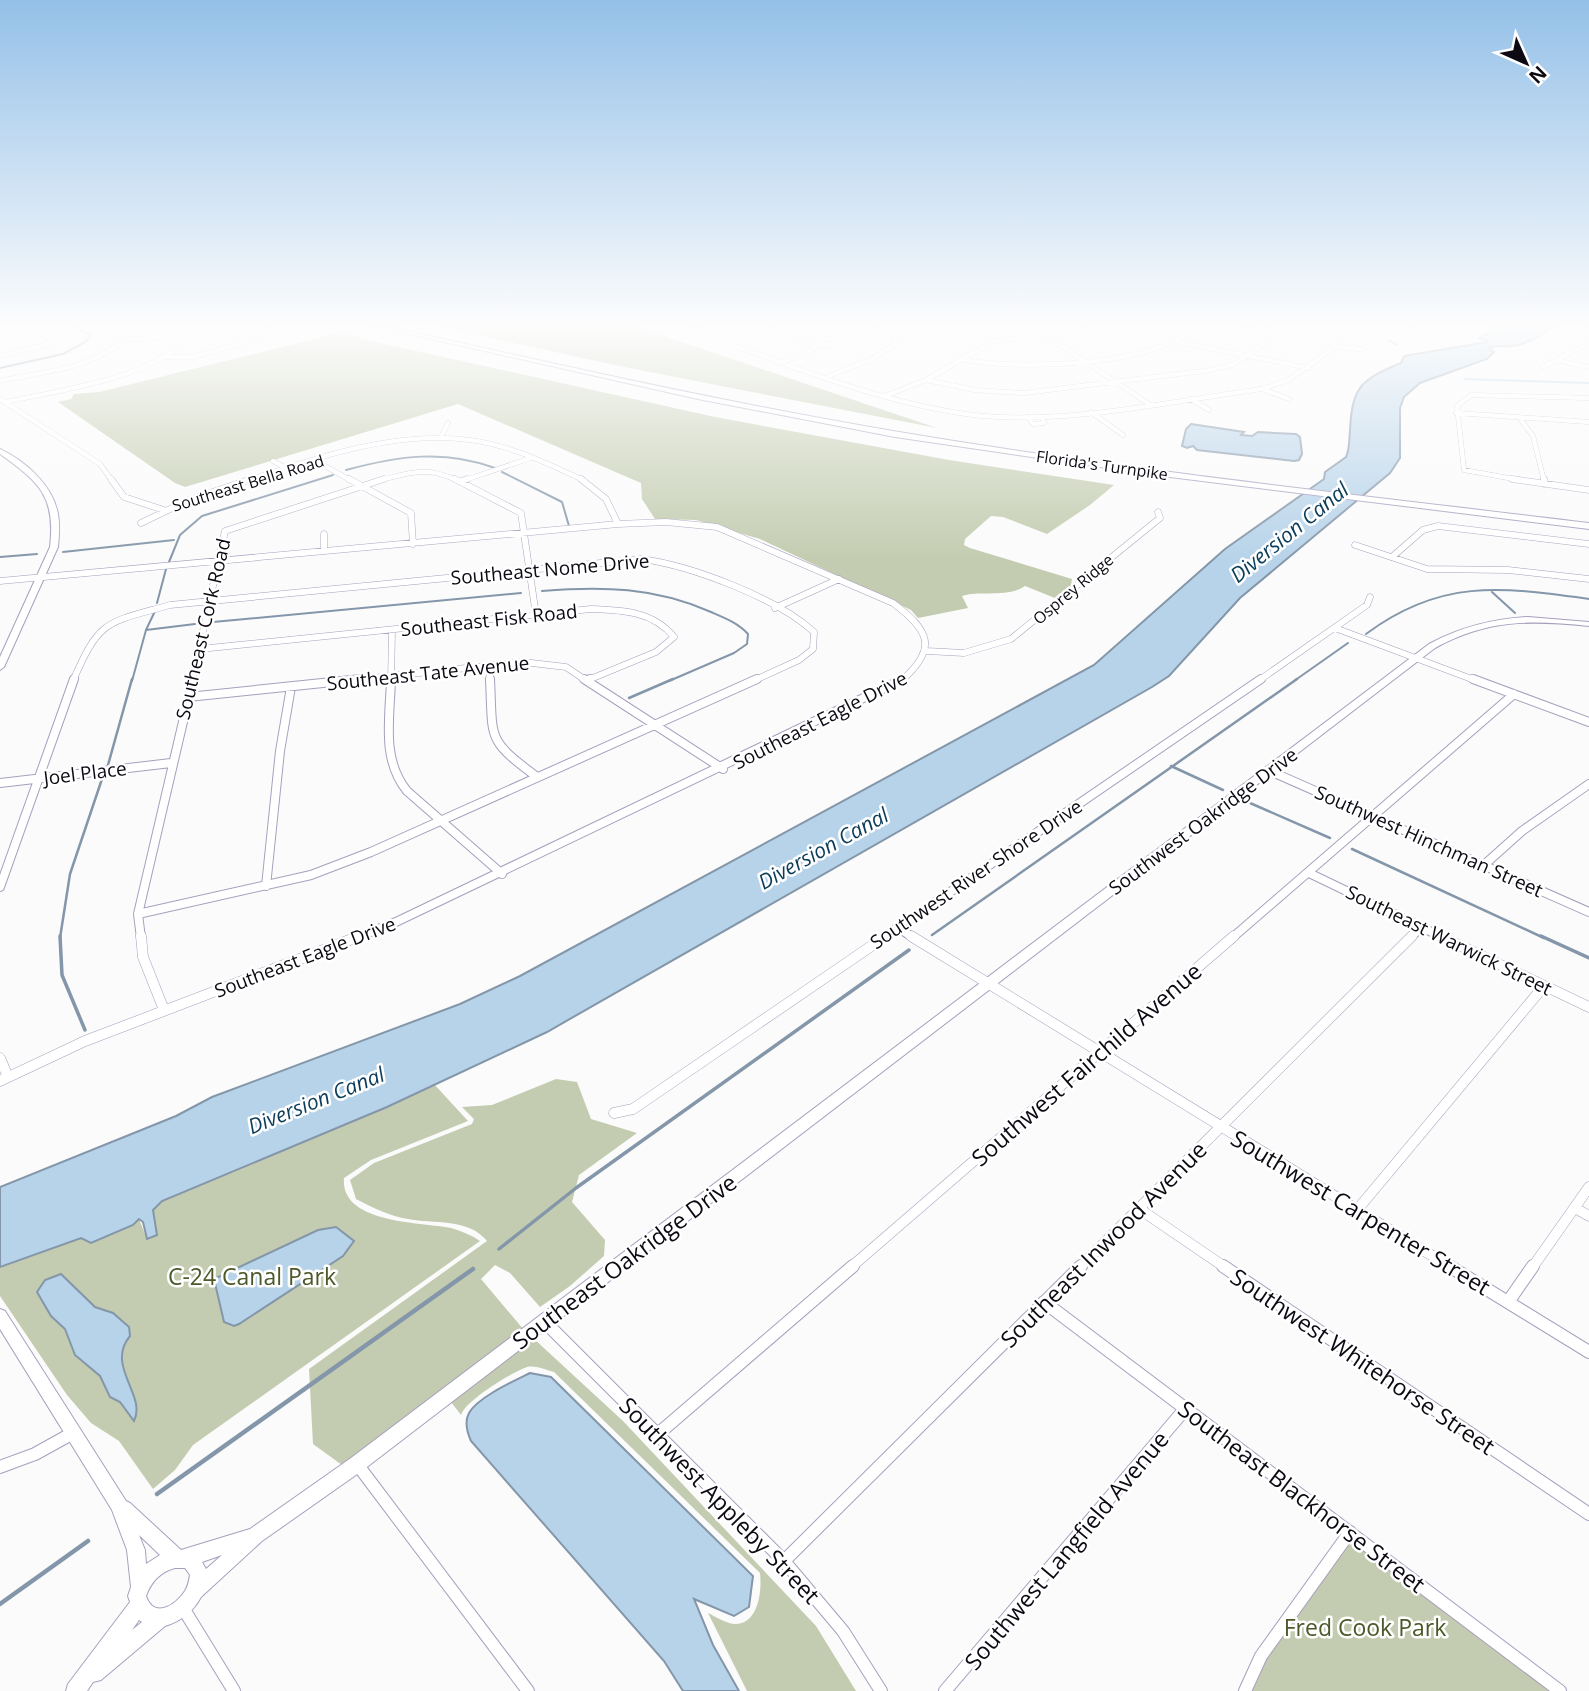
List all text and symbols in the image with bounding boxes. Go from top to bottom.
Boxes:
north arrow [1491,28,1561,98]
text: N [1523,60,1553,90]
street label: Florida's Turnpike [1035,445,1169,485]
street label: Southeast Bella Road [169,449,327,517]
water label: Diversion Canal [1224,475,1355,589]
street label: Southeast Cork Road [169,536,237,722]
street label: Southeast Nome Drive [450,547,650,591]
street label: Osprey Ridge [1028,549,1118,629]
street label: Southeast Fisk Road [399,598,579,642]
street label: Southeast Tate Avenue [325,649,531,697]
street label: Southeast Eagle Drive [728,665,912,775]
street label: Southwest Oakridge Drive [1103,741,1303,901]
street label: Joel Place [40,755,128,791]
street label: Southwest Hinchman Street [1311,779,1547,903]
street label: Southwest River Shore Drive [865,793,1087,955]
water label: Diversion Canal [753,800,894,895]
street label: Southeast Warwick Street [1342,879,1557,1001]
street label: Southeast Eagle Drive [211,910,399,1004]
street label: Southwest Fairchild Avenue [964,955,1208,1173]
water label: Diversion Canal [244,1060,389,1140]
street label: Southwest Carpenter Street [1225,1122,1497,1302]
street label: Southeast Inwood Avenue [993,1134,1213,1354]
street label: Southeast Oakridge Drive [505,1166,743,1356]
park label: C-24 Canal Park [168,1260,336,1292]
street label: Southwest Whitehorse Street [1225,1260,1501,1462]
street label: Southwest Appleby Street [613,1390,827,1610]
street label: Southeast Blackhorse Street [1172,1392,1432,1600]
street label: Southwest Langfield Avenue [957,1424,1175,1676]
park label: Fred Cook Park [1284,1611,1446,1643]

